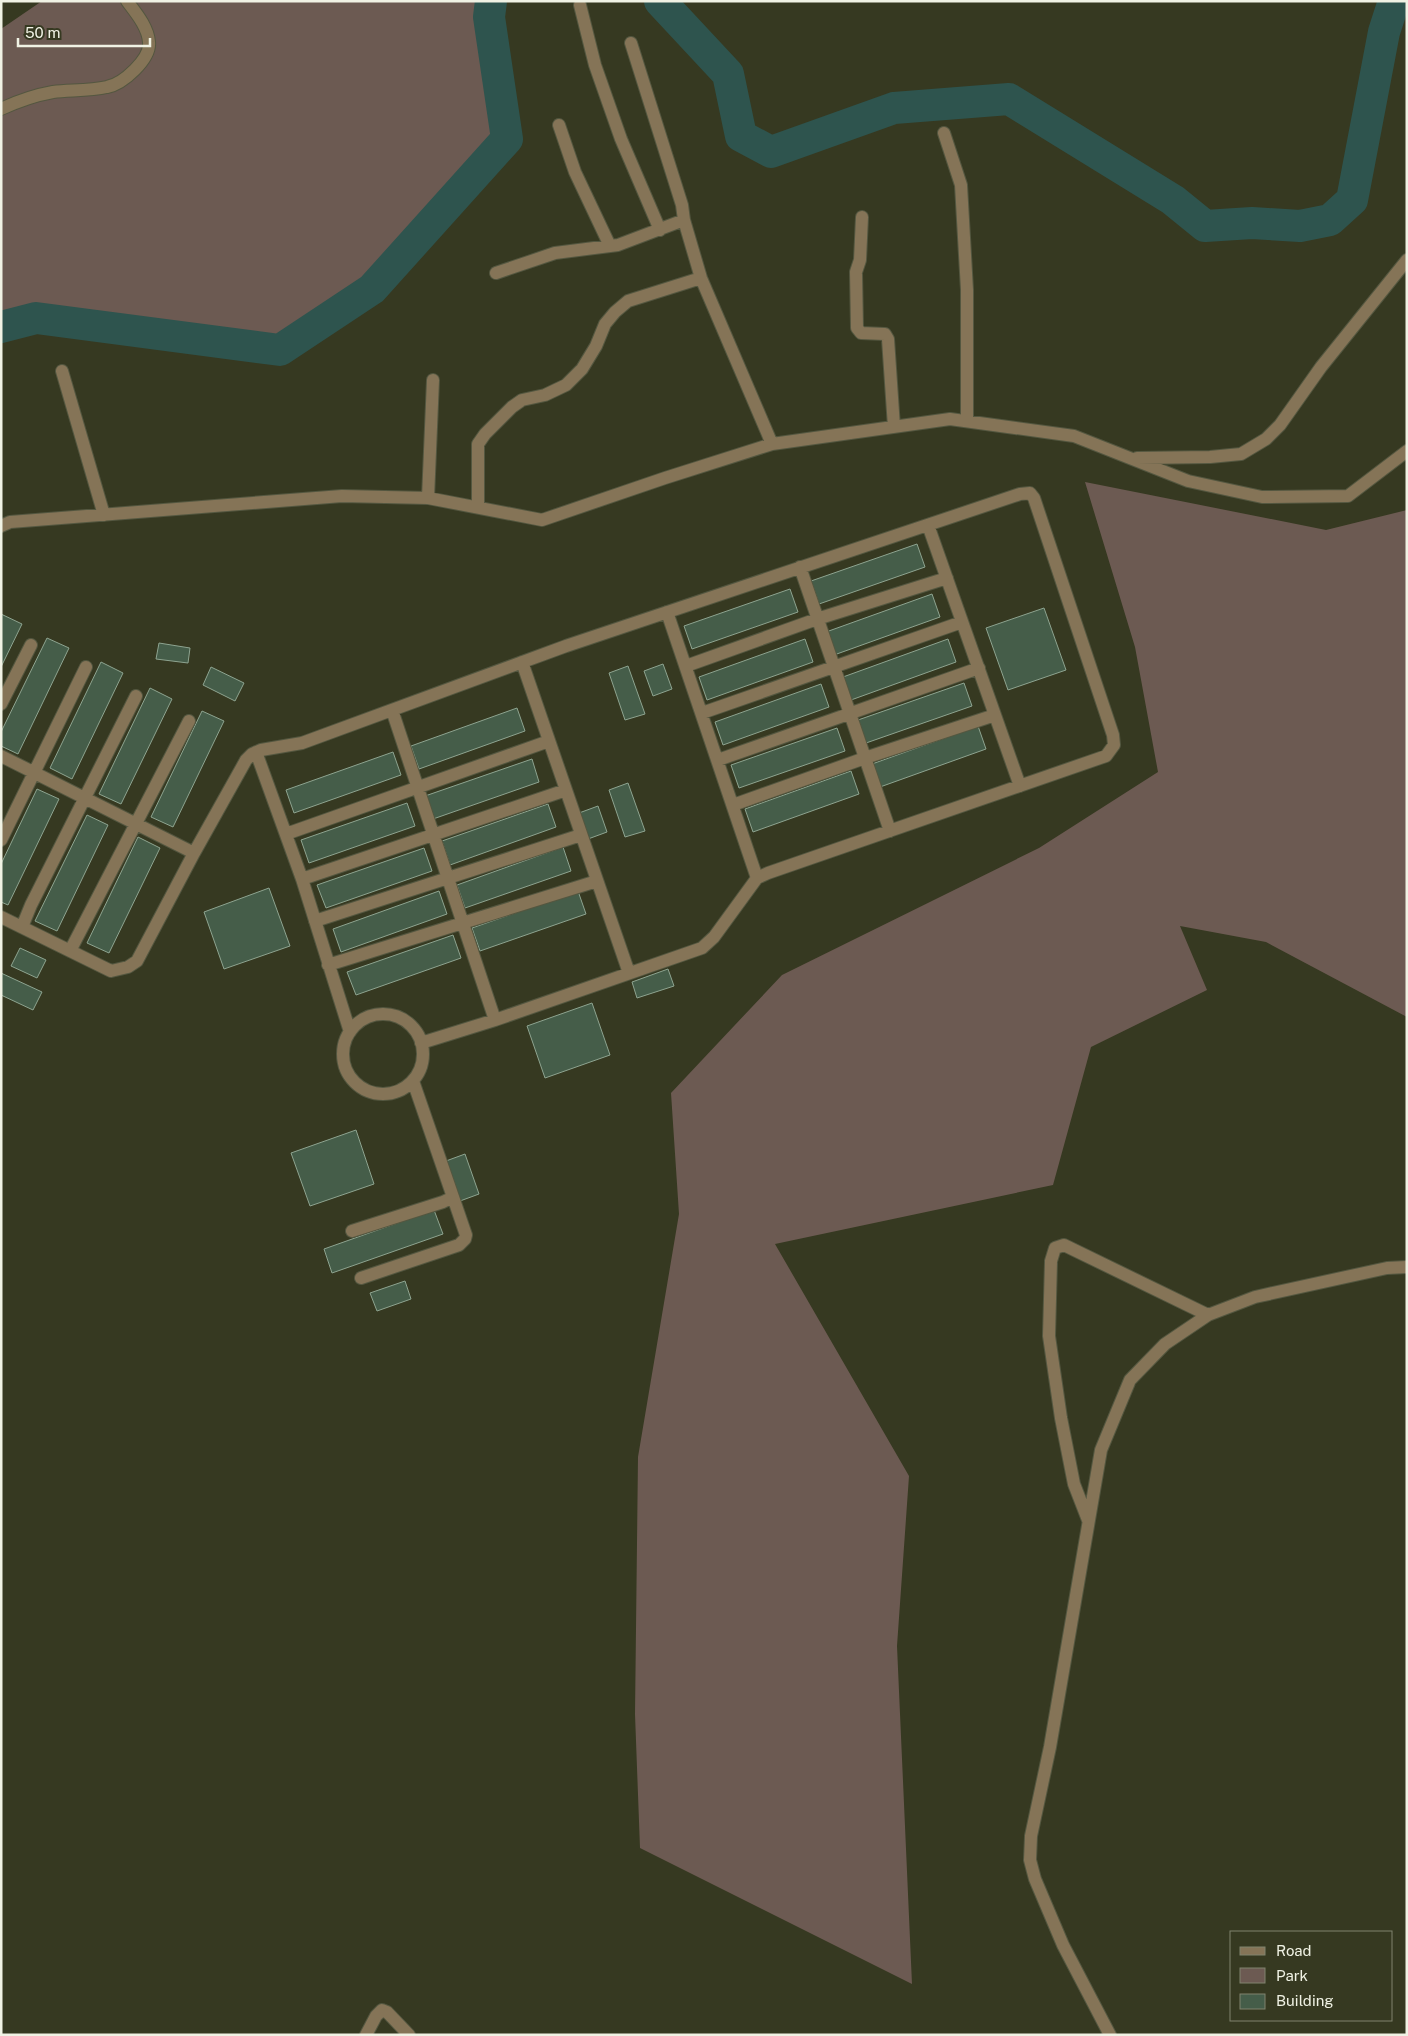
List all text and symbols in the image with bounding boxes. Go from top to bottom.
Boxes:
scale bar [18,15,150,47]
text: 50 m [25,24,60,41]
legend [1230,1931,1393,2021]
text: Road [1276,1942,1312,1959]
text: Park [1276,1967,1308,1984]
text: Building [1276,1992,1334,2009]

